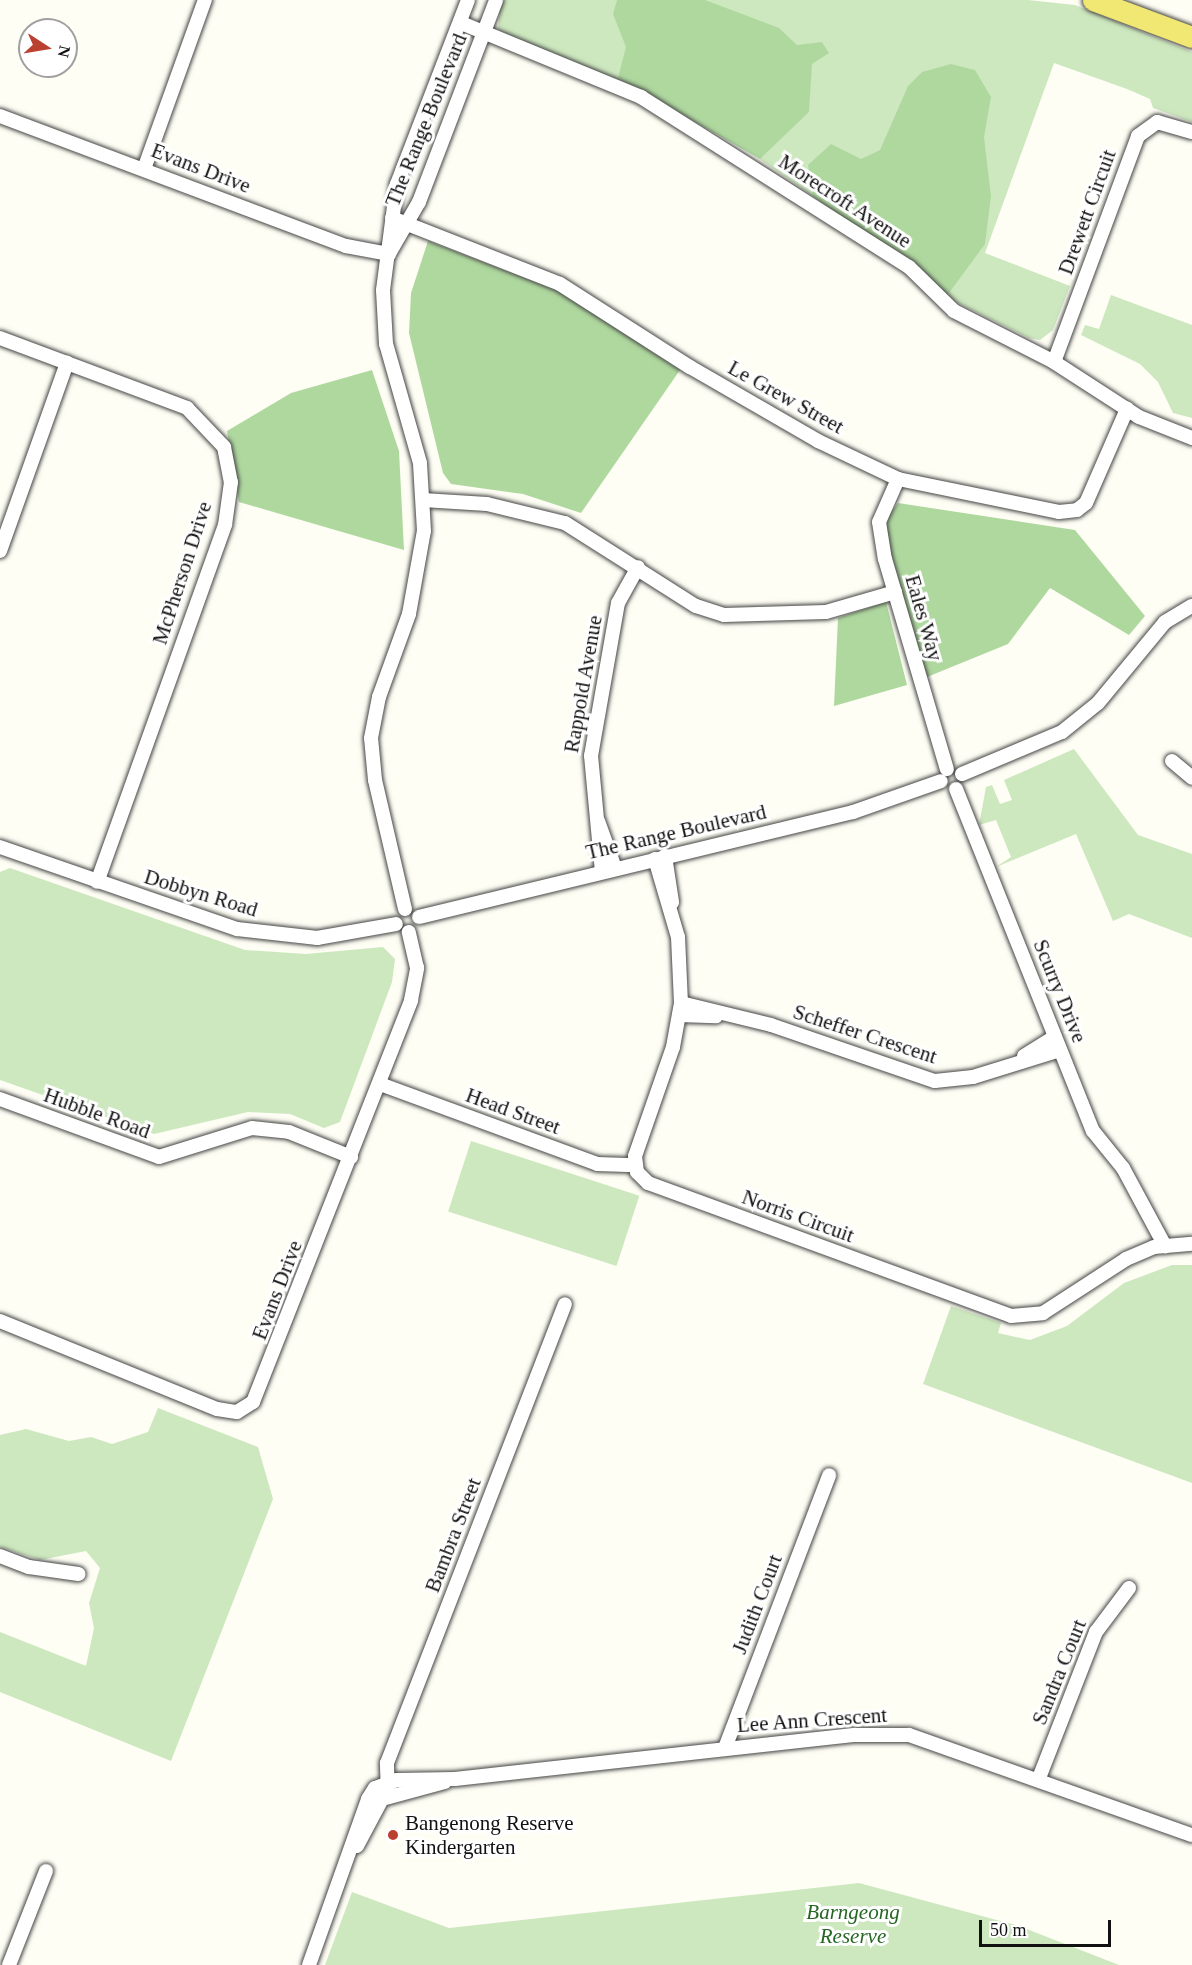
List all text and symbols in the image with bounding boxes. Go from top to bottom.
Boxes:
north arrow [18,18,78,78]
street label: The Range Boulevard [380,30,472,210]
text: N [55,44,74,59]
street label: Evans Drive [148,138,254,198]
street label: Drewett Circuit [1053,146,1121,278]
street label: Morecroft Avenue [774,148,916,254]
street label: Le Grew Street [724,355,848,439]
street label: McPherson Drive [147,498,217,648]
street label: Eales Way [900,572,948,664]
street label: Rappold Avenue [558,613,608,755]
street label: The Range Boulevard [583,799,769,865]
street label: Dobbyn Road [141,864,261,922]
street label: Scurry Drive [1028,936,1092,1046]
street label: Scheffer Crescent [790,999,940,1069]
street label: Hubble Road [40,1082,154,1144]
street label: Head Street [462,1082,564,1140]
street label: Norris Circuit [739,1184,857,1248]
street label: Evans Drive [247,1237,307,1343]
street label: Bambra Street [420,1474,486,1596]
street label: Judith Court [727,1551,787,1657]
street label: Sandra Court [1026,1616,1092,1728]
street label: Lee Ann Crescent [736,1702,888,1738]
place label: Bangenong Reserve Kindergarten [405,1810,574,1860]
marker: Bangenong Reserve Kindergarten [386,1828,400,1842]
park label: Barngeong Reserve [806,1899,900,1949]
scale bar [982,1908,1114,1946]
text: 50 m [990,1920,1027,1940]

